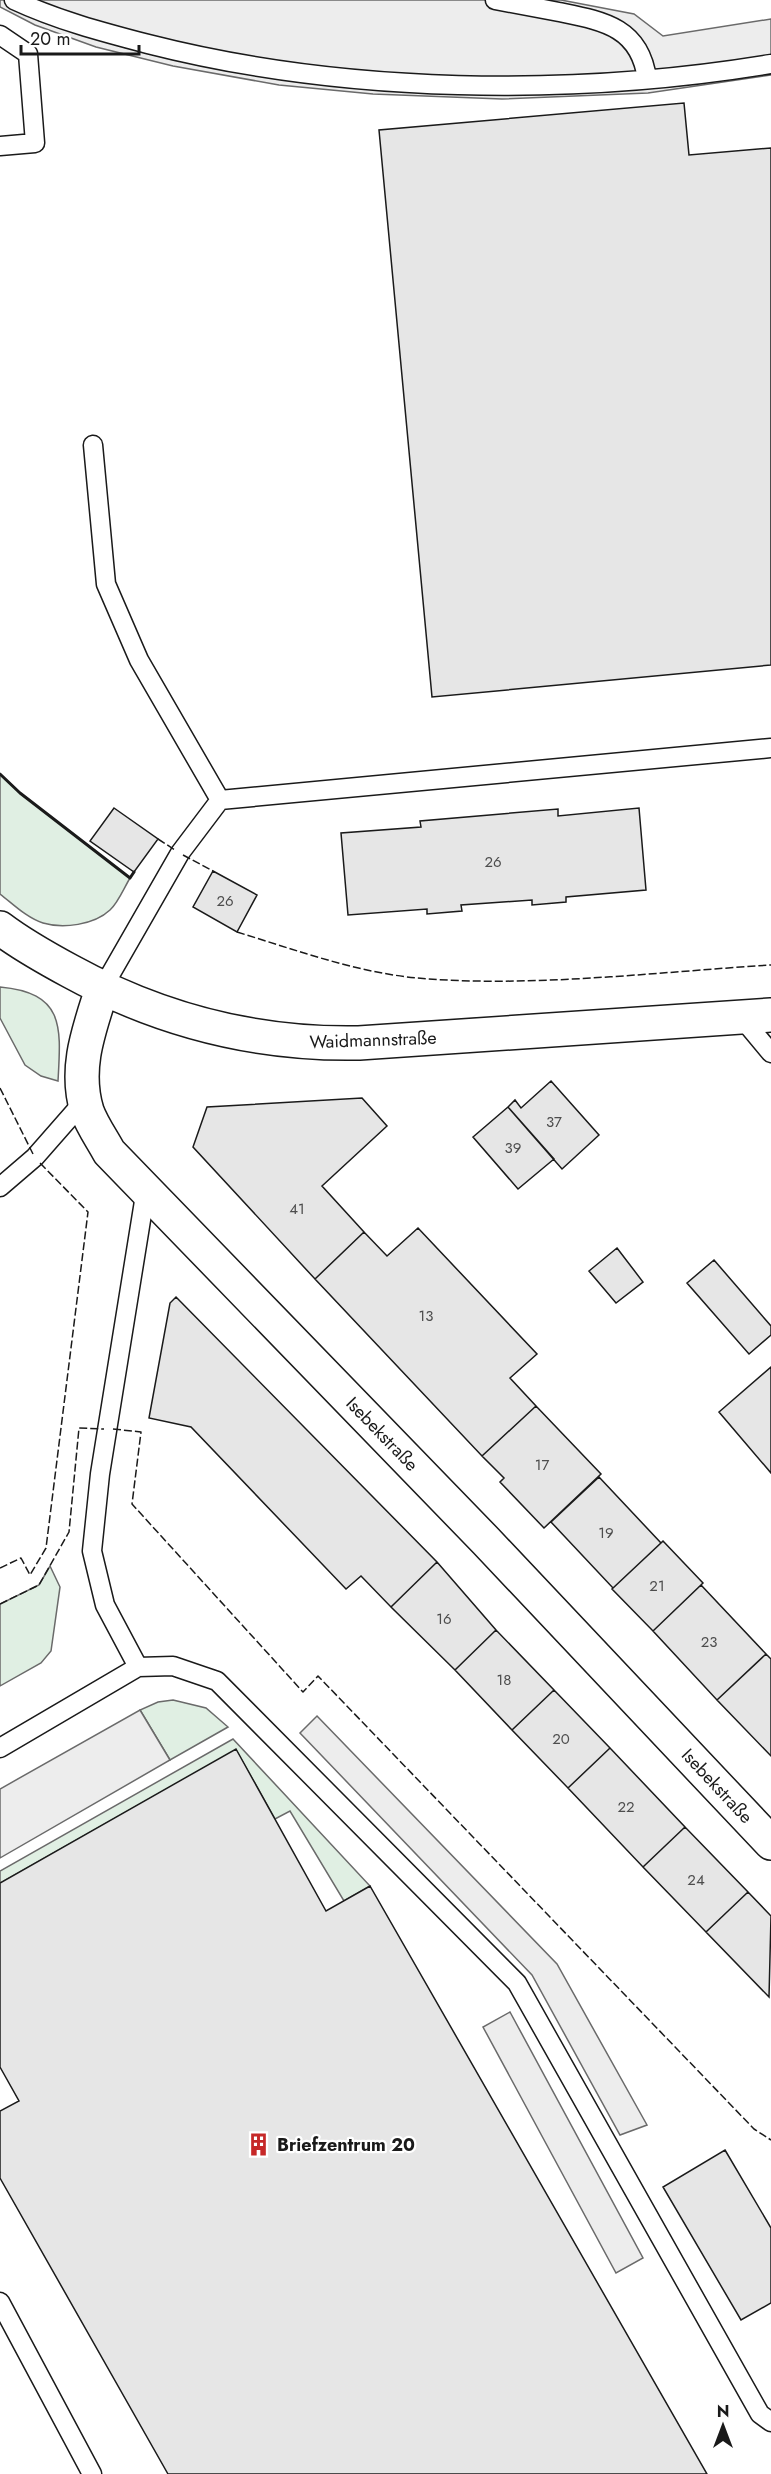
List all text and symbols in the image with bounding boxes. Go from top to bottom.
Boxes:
scale bar [21,18,140,56]
text: 20 m [30,26,70,52]
house number: 26 [484,851,502,873]
house number: 26 [216,890,234,912]
street label: Waidmannstraße [309,1025,437,1055]
house number: 37 [546,1111,562,1133]
house number: 39 [505,1137,521,1159]
house number: 41 [289,1198,305,1220]
house number: 13 [419,1305,433,1327]
street label: Isebekstraße [340,1391,424,1477]
house number: 17 [535,1454,549,1476]
house number: 19 [598,1522,614,1544]
house number: 21 [649,1575,665,1597]
house number: 16 [436,1608,452,1630]
house number: 23 [701,1631,717,1653]
house number: 18 [497,1669,511,1691]
house number: 20 [552,1728,570,1750]
street label: Isebekstraße [675,1743,759,1829]
house number: 22 [617,1796,635,1818]
house number: 24 [687,1869,705,1891]
building icon: Briefzentrum 20 [246,2132,272,2158]
place label: Briefzentrum 20 [277,2132,415,2158]
north arrow [693,2396,753,2456]
text: N [717,2400,729,2423]

